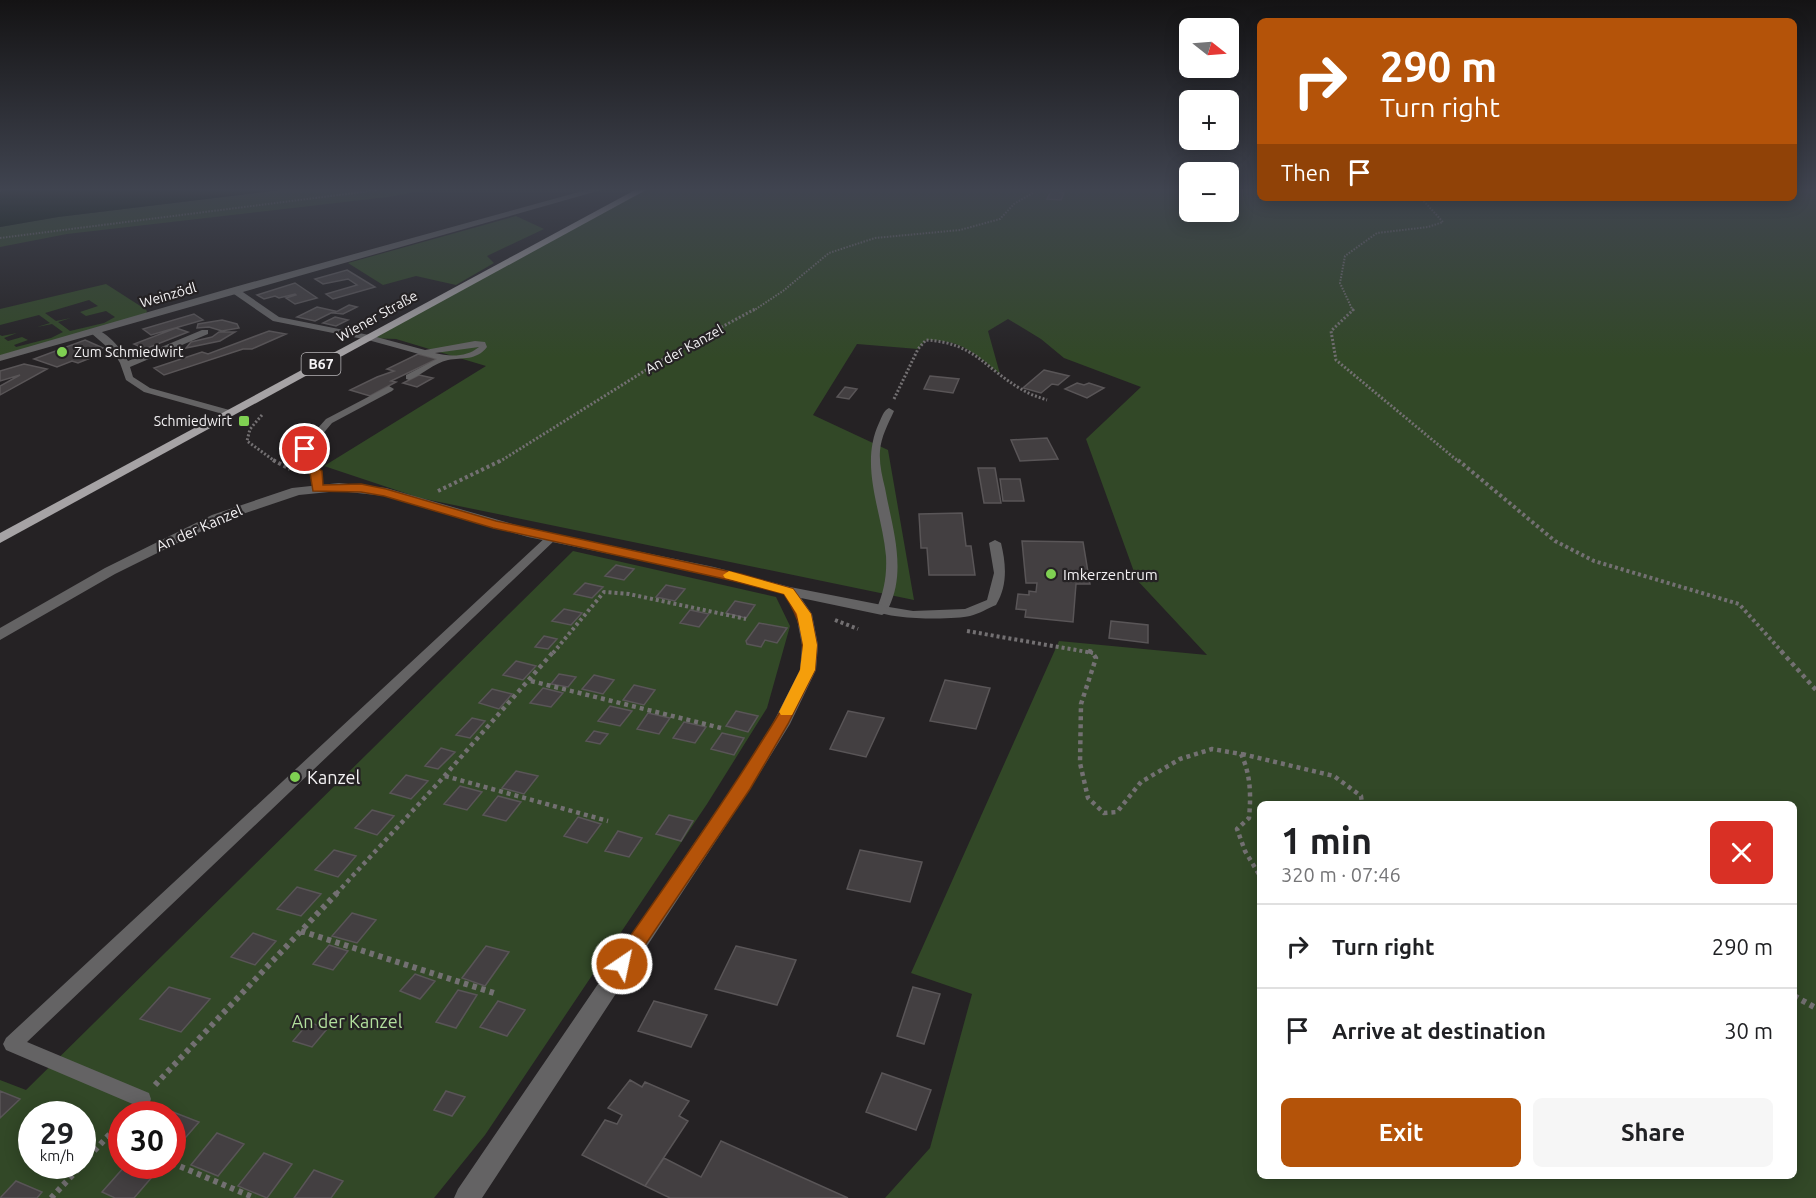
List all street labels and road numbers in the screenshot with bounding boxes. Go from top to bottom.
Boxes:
street label: Weinzödl [138,279,198,311]
street label: Wiener Straße [334,287,420,345]
street label: An der Kanzel [642,321,726,377]
road number: B67 [302,353,340,375]
street label: An der Kanzel [153,501,245,555]

